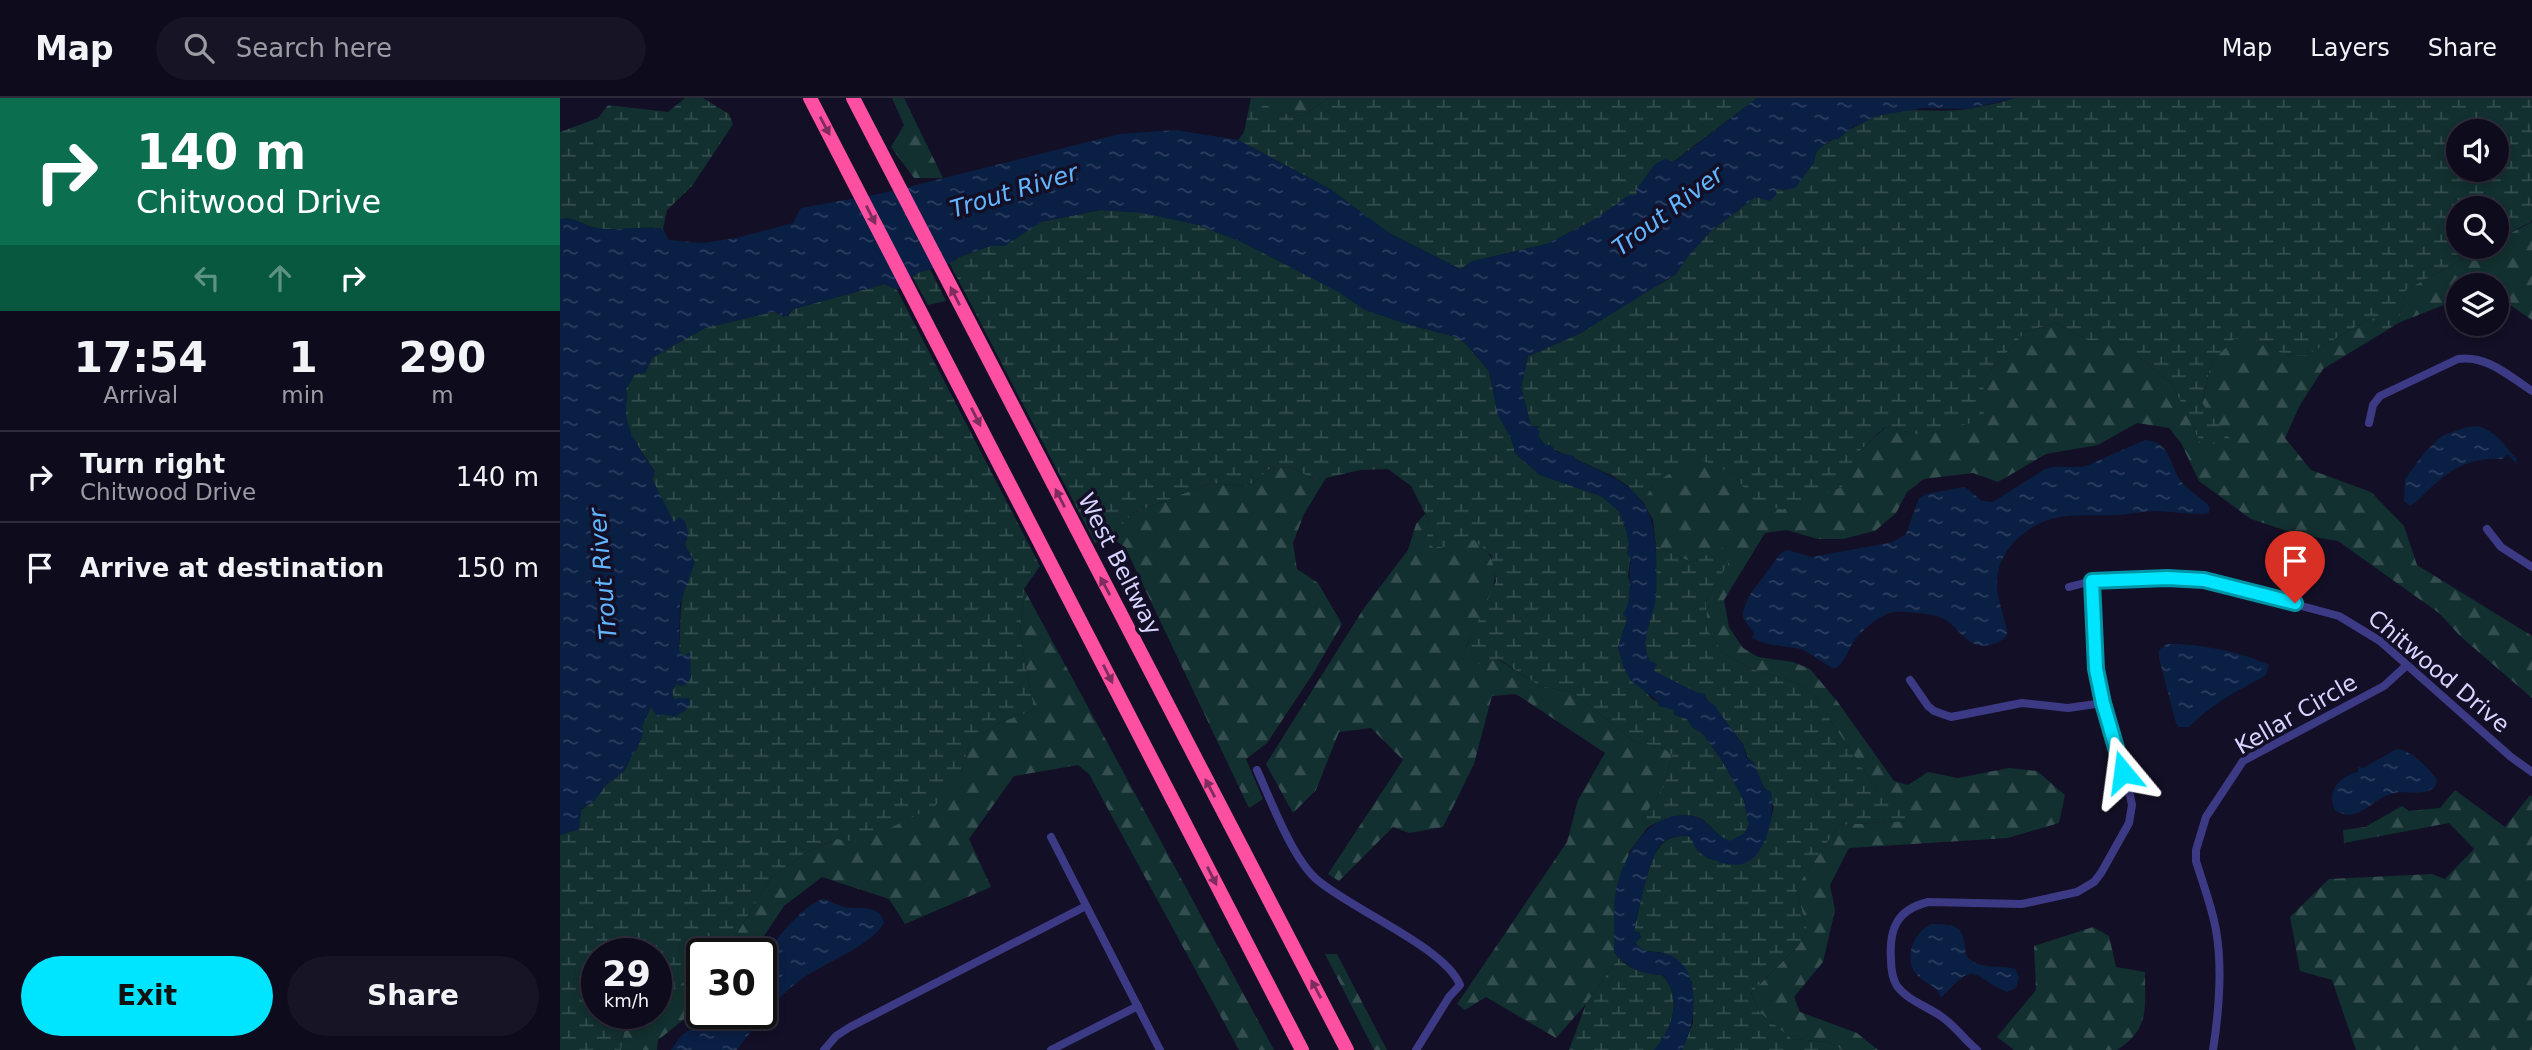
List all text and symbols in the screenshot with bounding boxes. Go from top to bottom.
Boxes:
search box [156,17,646,80]
text: Map [35,29,114,68]
icon: search [180,29,218,67]
text: Search here [236,33,392,63]
text: Map [2222,34,2272,62]
text: Layers [2310,34,2390,62]
text: Share [2428,34,2497,62]
one-way arrow [819,116,831,136]
map controls [2446,119,2509,336]
button: sound [2446,119,2509,182]
text: 140 m [136,124,306,181]
icon: right [21,126,112,217]
water label: Trout River [947,158,1083,224]
water label: Trout River [1607,159,1731,262]
text: Chitwood Drive [136,183,381,221]
button: search [2446,196,2509,259]
one-way arrow [866,205,877,225]
icon: left [188,259,226,297]
icon: ahead [261,259,299,297]
icon: right [334,259,372,297]
button: layers [2446,273,2509,336]
one-way arrow [950,285,962,305]
text: 17:54 [74,333,208,382]
text: 1 [288,333,318,382]
text: 290 [399,333,486,382]
text: Arrival [103,382,178,408]
text: min [281,382,325,408]
text: m [431,382,454,408]
one-way arrow [970,407,981,427]
text: Turn right [80,449,225,479]
icon: right [21,458,59,496]
text: 140 m [456,462,539,492]
text: Chitwood Drive [80,479,256,505]
one-way arrow [1054,488,1065,508]
street label: West Beltway [1073,489,1167,639]
water label: Trout River [583,505,623,641]
pin [2265,531,2325,603]
icon: arrive [2276,542,2314,580]
icon: arrive [21,549,59,587]
text: Arrive at destination [80,553,384,583]
text: 150 m [456,553,539,583]
one-way arrow [1100,576,1111,596]
street label: Chitwood Drive [2363,604,2515,738]
one-way arrow [1102,664,1113,684]
street label: Kellar Circle [2230,669,2362,759]
position arrow [2086,735,2160,809]
one-way arrow [1205,778,1216,798]
one-way arrow [1207,866,1218,886]
speed limit sign: 30 [686,938,777,1029]
text: 29 [602,954,651,994]
button: Exit [21,956,273,1036]
button: Share [287,956,539,1036]
one-way arrow [1310,979,1322,999]
text: km/h [604,990,649,1011]

